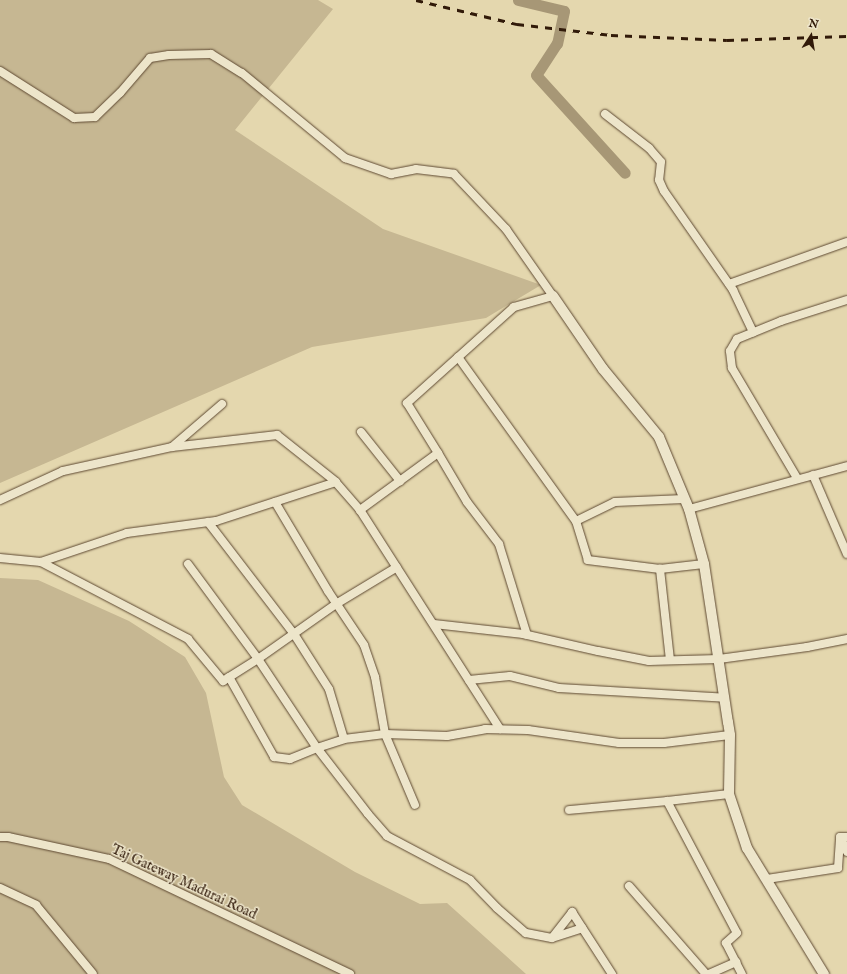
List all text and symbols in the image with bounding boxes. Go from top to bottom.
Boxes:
north arrow [791,16,831,56]
text: N [807,16,820,32]
street label: Taj Gateway Madurai Road [109,841,259,923]

